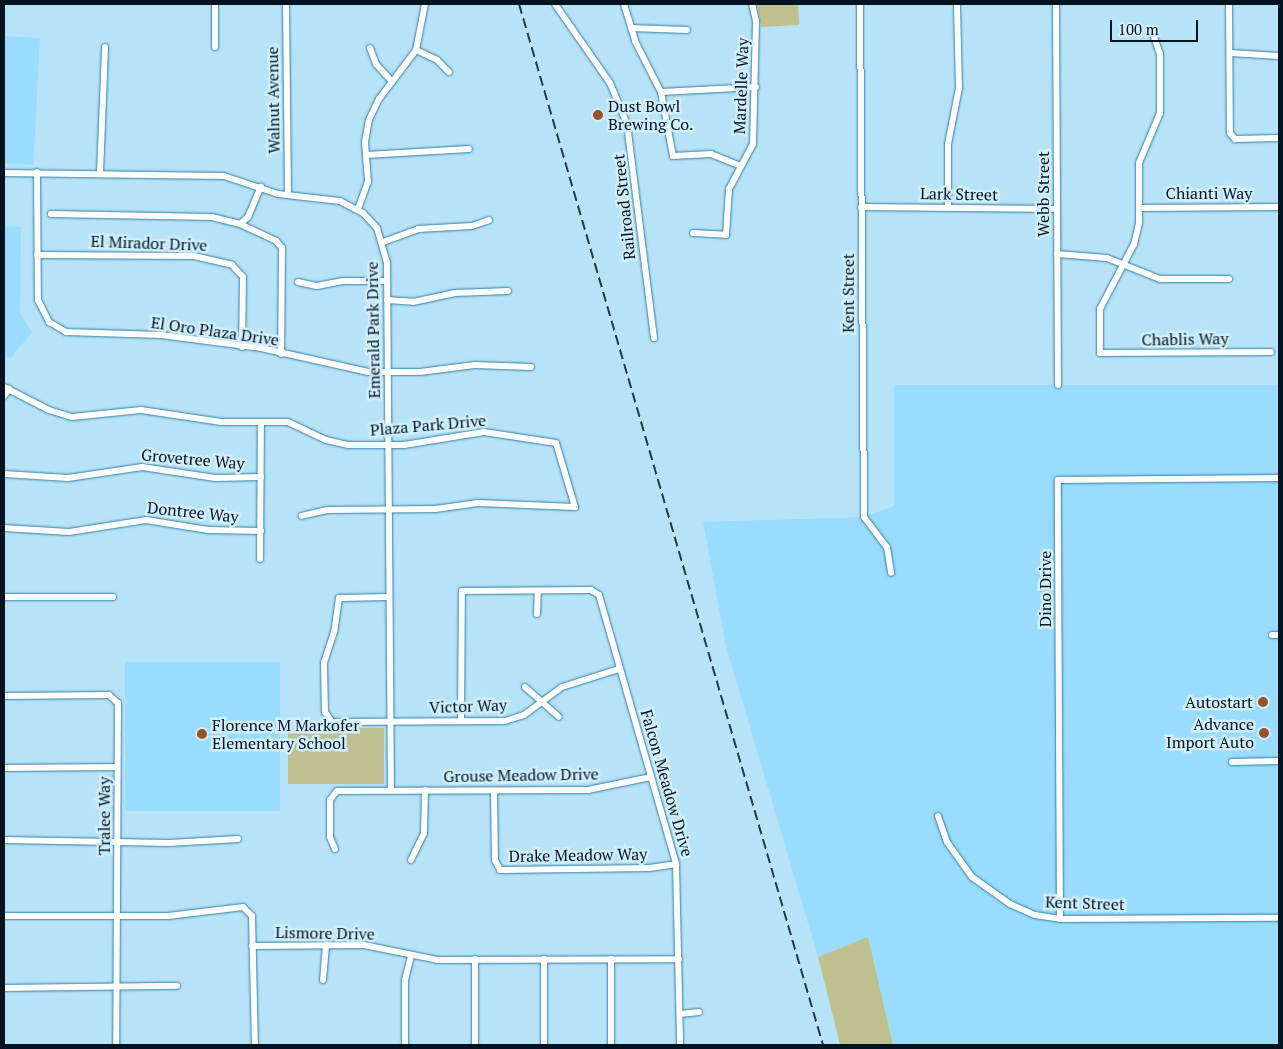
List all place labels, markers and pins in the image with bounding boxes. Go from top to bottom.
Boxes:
place label: Dust Bowl Brewing Co. [608,96,694,134]
marker: Dust Bowl Brewing Co. [592,109,604,121]
place label: Autostart [1185,692,1253,712]
marker: Autostart [1257,696,1269,708]
place label: Advance Import Auto [1166,714,1254,752]
place label: Florence M Markofer Elementary School [212,715,359,753]
marker: Advance Import Auto [1258,727,1270,739]
marker: Florence M Markofer Elementary School [196,728,208,740]

